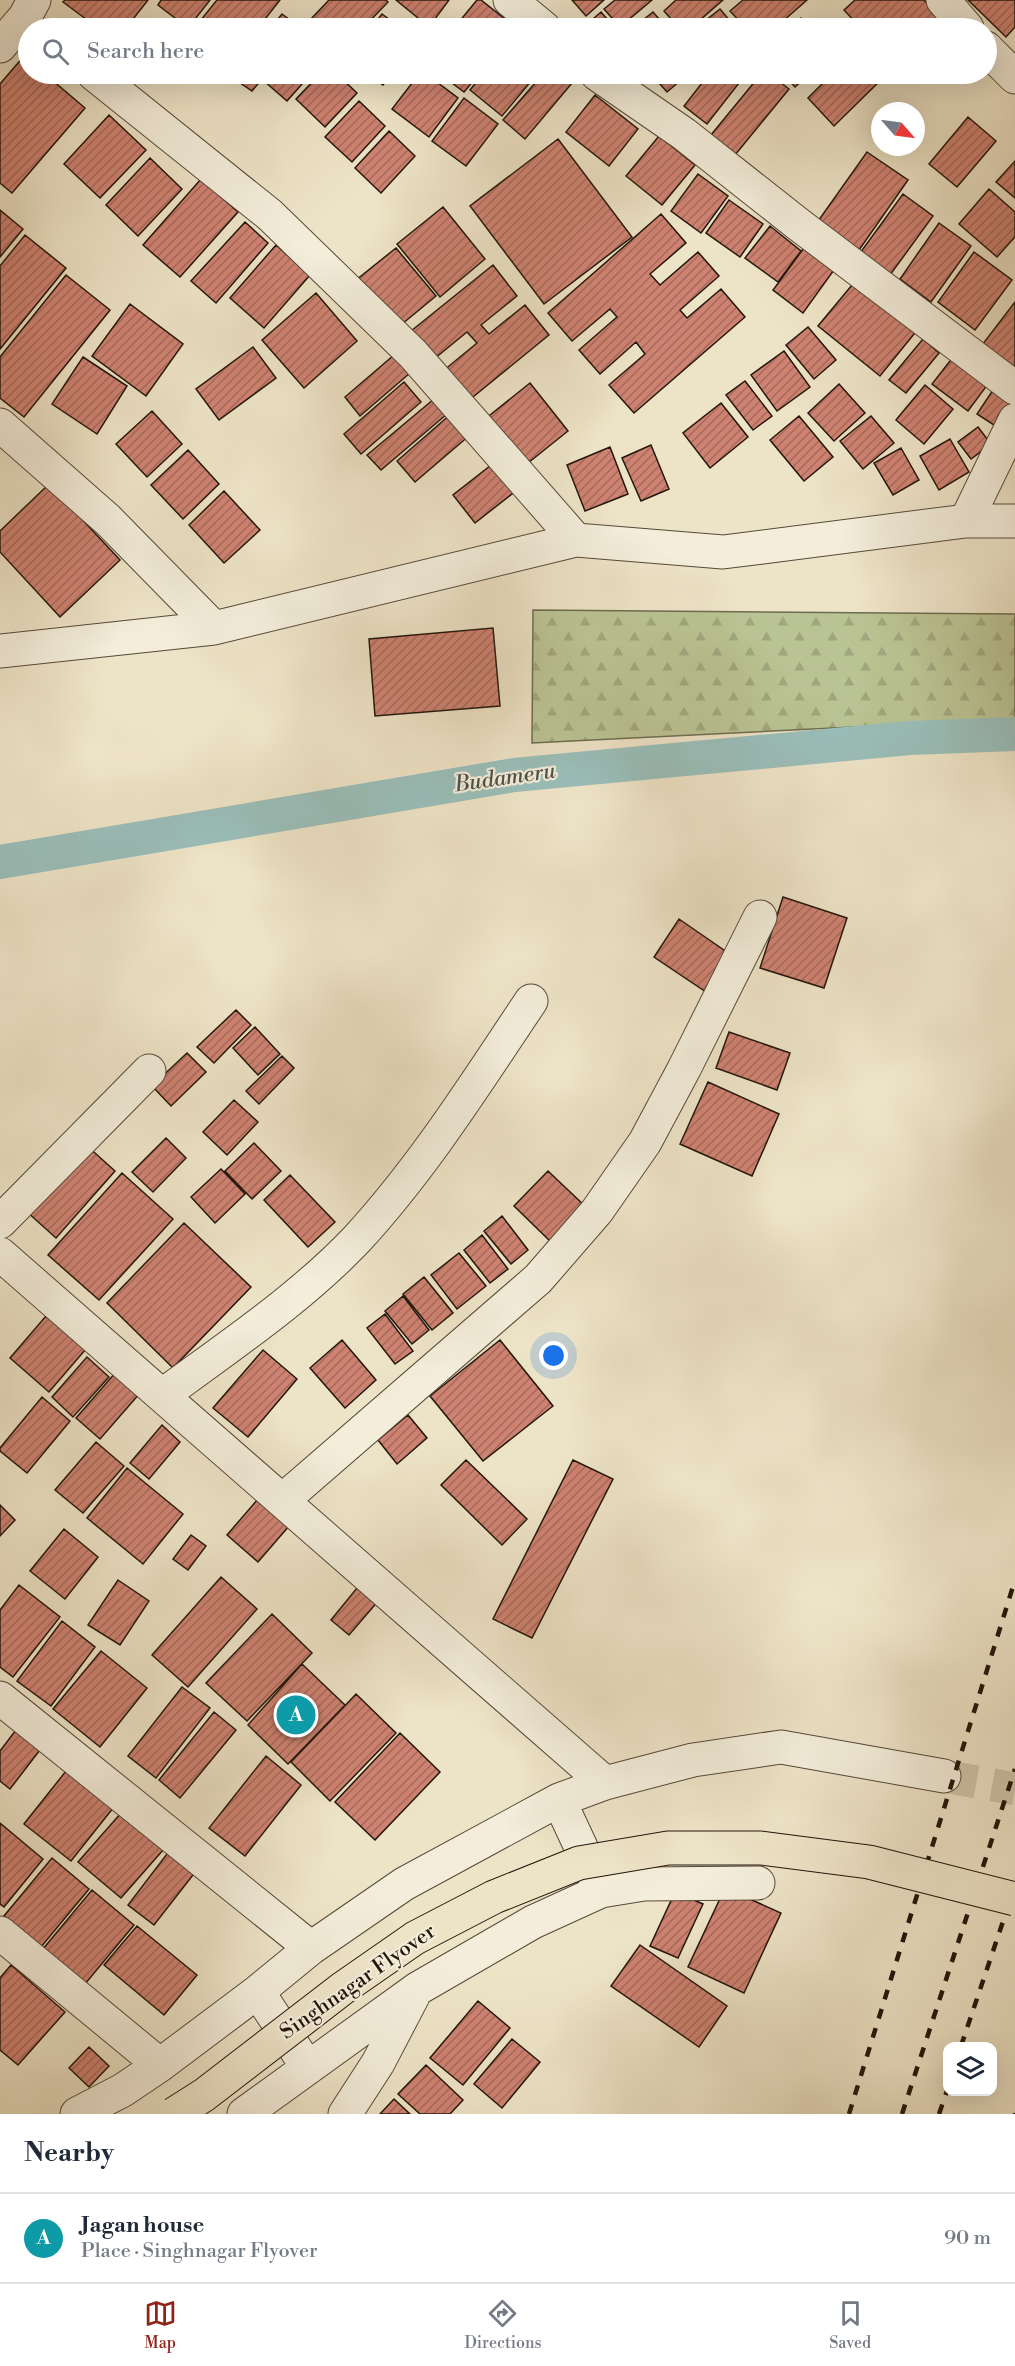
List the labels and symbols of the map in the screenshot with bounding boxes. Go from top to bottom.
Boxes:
north arrow [871,102,925,156]
water label: Budameru [452,757,558,799]
your location [539,1341,568,1370]
pin: A [276,1692,316,1738]
street label: Singhnagar Flyover [275,1919,441,2045]

